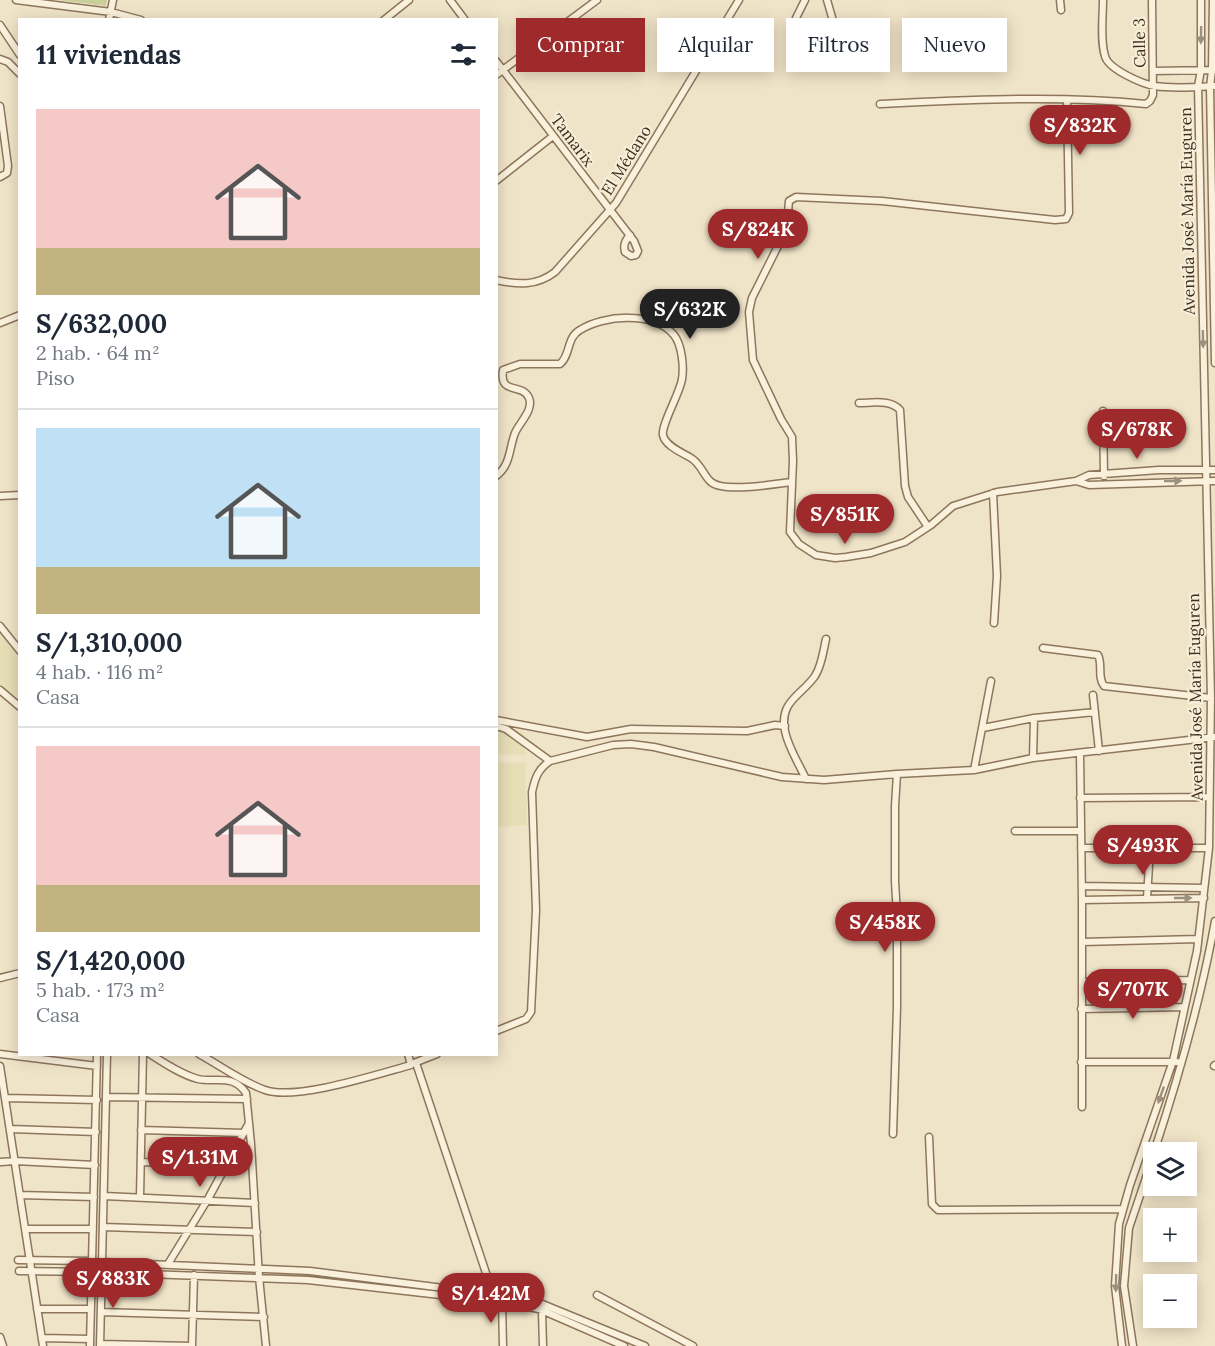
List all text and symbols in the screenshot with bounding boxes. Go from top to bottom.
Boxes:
chip: Comprar [516,18,645,72]
chip: Alquilar [657,18,774,72]
chip: Filtros [786,18,890,72]
chip: Nuevo [902,18,1007,72]
street label: Calle 3 [1129,18,1149,68]
one-way arrow [1196,26,1206,45]
text: 11 viviendas [36,38,181,71]
icon: filters [447,38,480,71]
pin: S/832K [1031,105,1129,156]
street label: Avenida José María Euguren [1175,107,1199,316]
street label: Tamarix [547,110,600,171]
text: S/832K [1044,112,1116,137]
street label: El Médano [597,121,655,199]
icon: home [204,148,312,256]
pin: S/824K [709,209,807,260]
text: S/824K [722,216,794,241]
pin: S/632K [641,289,739,340]
text: S/632K [654,296,726,321]
text: S/632,000 [36,307,167,340]
one-way arrow [1198,329,1207,348]
text: 2 hab. · 64 m² [36,340,160,365]
text: Piso [36,365,75,390]
pin: S/678K [1088,409,1186,460]
text: S/678K [1101,416,1173,441]
icon: home [204,467,312,575]
one-way arrow [1163,477,1182,486]
pin: S/851K [796,494,894,545]
text: S/851K [810,501,880,526]
street label: Avenida José María Euguren [1183,593,1207,802]
text: S/1,310,000 [36,626,183,659]
text: 4 hab. · 116 m² [36,659,163,684]
text: Casa [36,684,80,709]
icon: home [204,785,312,893]
pin: S/493K [1094,825,1192,876]
text: S/493K [1107,832,1179,857]
one-way arrow [1173,893,1192,903]
pin: S/458K [836,902,934,953]
text: S/458K [849,909,921,934]
text: S/1,420,000 [36,944,185,977]
pin: S/707K [1084,969,1182,1020]
text: S/707K [1098,976,1168,1001]
text: 5 hab. · 173 m² [36,977,165,1002]
text: Casa [36,1002,80,1027]
one-way arrow [1156,1086,1166,1104]
pin: S/1.31M [145,1137,255,1188]
map controls [1143,1142,1197,1328]
button: layers [1143,1142,1197,1196]
text: S/1.31M [162,1144,238,1169]
button: + [1143,1208,1197,1262]
pin: S/883K [64,1258,162,1309]
text: S/883K [76,1265,150,1290]
pin: S/1.42M [436,1273,546,1324]
one-way arrow [1111,1273,1121,1292]
button: − [1143,1274,1197,1328]
text: S/1.42M [452,1280,530,1305]

